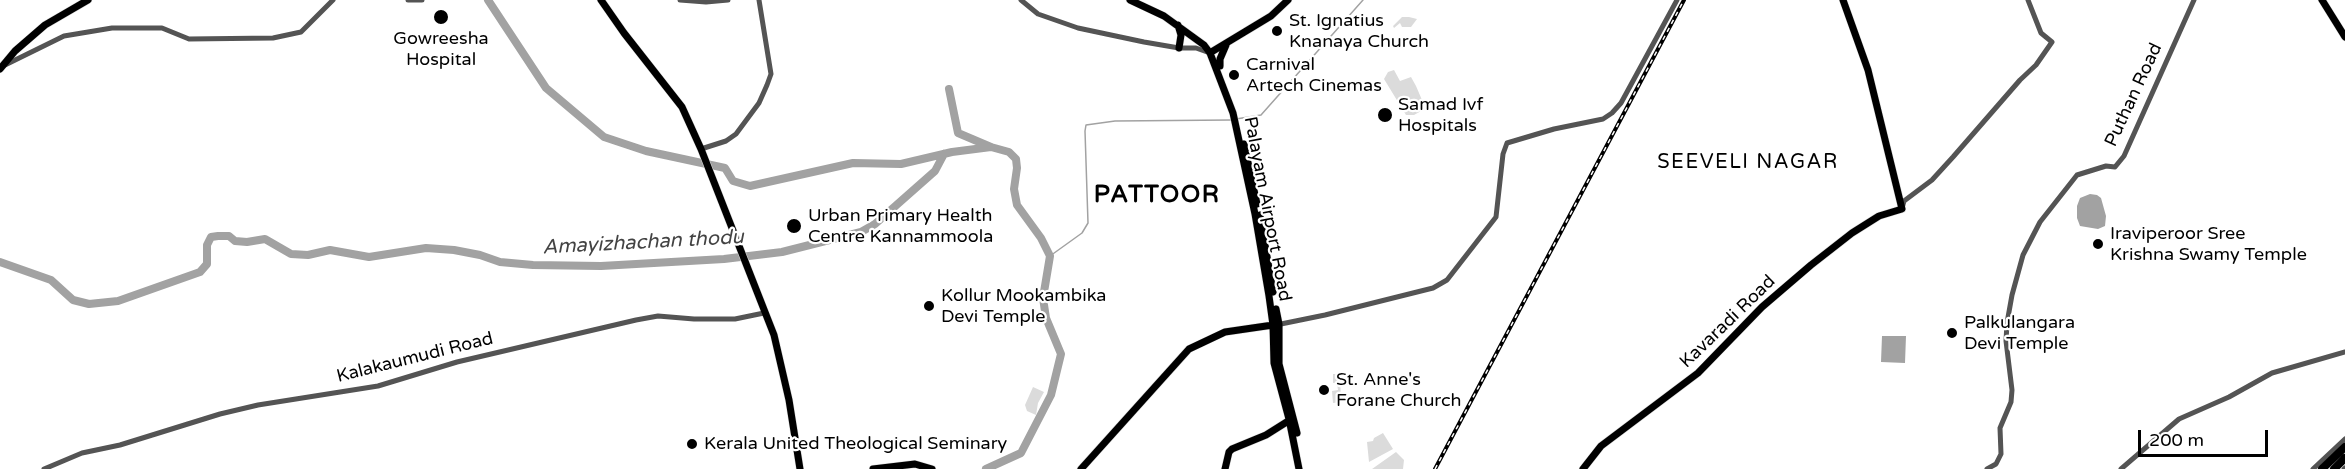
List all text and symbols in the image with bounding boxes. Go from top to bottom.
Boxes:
marker: Gowreesha Hospital [432,8,450,26]
place label: St. Ignatius Knanaya Church [1289,10,1429,52]
marker: St. Ignatius Knanaya Church [1270,24,1284,38]
place label: Gowreesha Hospital [393,28,489,70]
street label: Puthan Road [2101,40,2167,150]
place label: Carnival Artech Cinemas [1246,54,1382,97]
marker: Carnival Artech Cinemas [1227,68,1241,82]
place label: Samad Ivf Hospitals [1398,94,1483,136]
marker: Samad Ivf Hospitals [1376,106,1394,124]
street label: Palayam Airport Road [1238,115,1296,303]
district label: SEEVELI NAGAR [1657,151,1839,175]
district label: PATTOOR [1094,182,1220,210]
place label: Urban Primary Health Centre Kannammoola [808,205,993,248]
marker: Urban Primary Health Centre Kannammoola [785,217,803,235]
place label: Iraviperoor Sree Krishna Swamy Temple [2110,223,2307,266]
water label: Amayizhachan thodu [542,226,744,260]
marker: Iraviperoor Sree Krishna Swamy Temple [2091,237,2105,251]
street label: Kavaradi Road [1676,271,1780,373]
place label: Kollur Mookambika Devi Temple [941,285,1106,328]
marker: Kollur Mookambika Devi Temple [922,299,936,313]
place label: Palkulangara Devi Temple [1964,312,2075,354]
marker: Palkulangara Devi Temple [1945,326,1959,340]
street label: Kalakaumudi Road [334,328,496,388]
place label: St. Anne's Forane Church [1336,369,1462,412]
marker: St. Anne's Forane Church [1317,383,1331,397]
scale bar [2141,418,2272,456]
text: 200 m [2149,429,2204,451]
place label: Kerala United Theological Seminary [704,433,1007,455]
marker: Kerala United Theological Seminary [685,437,699,451]

